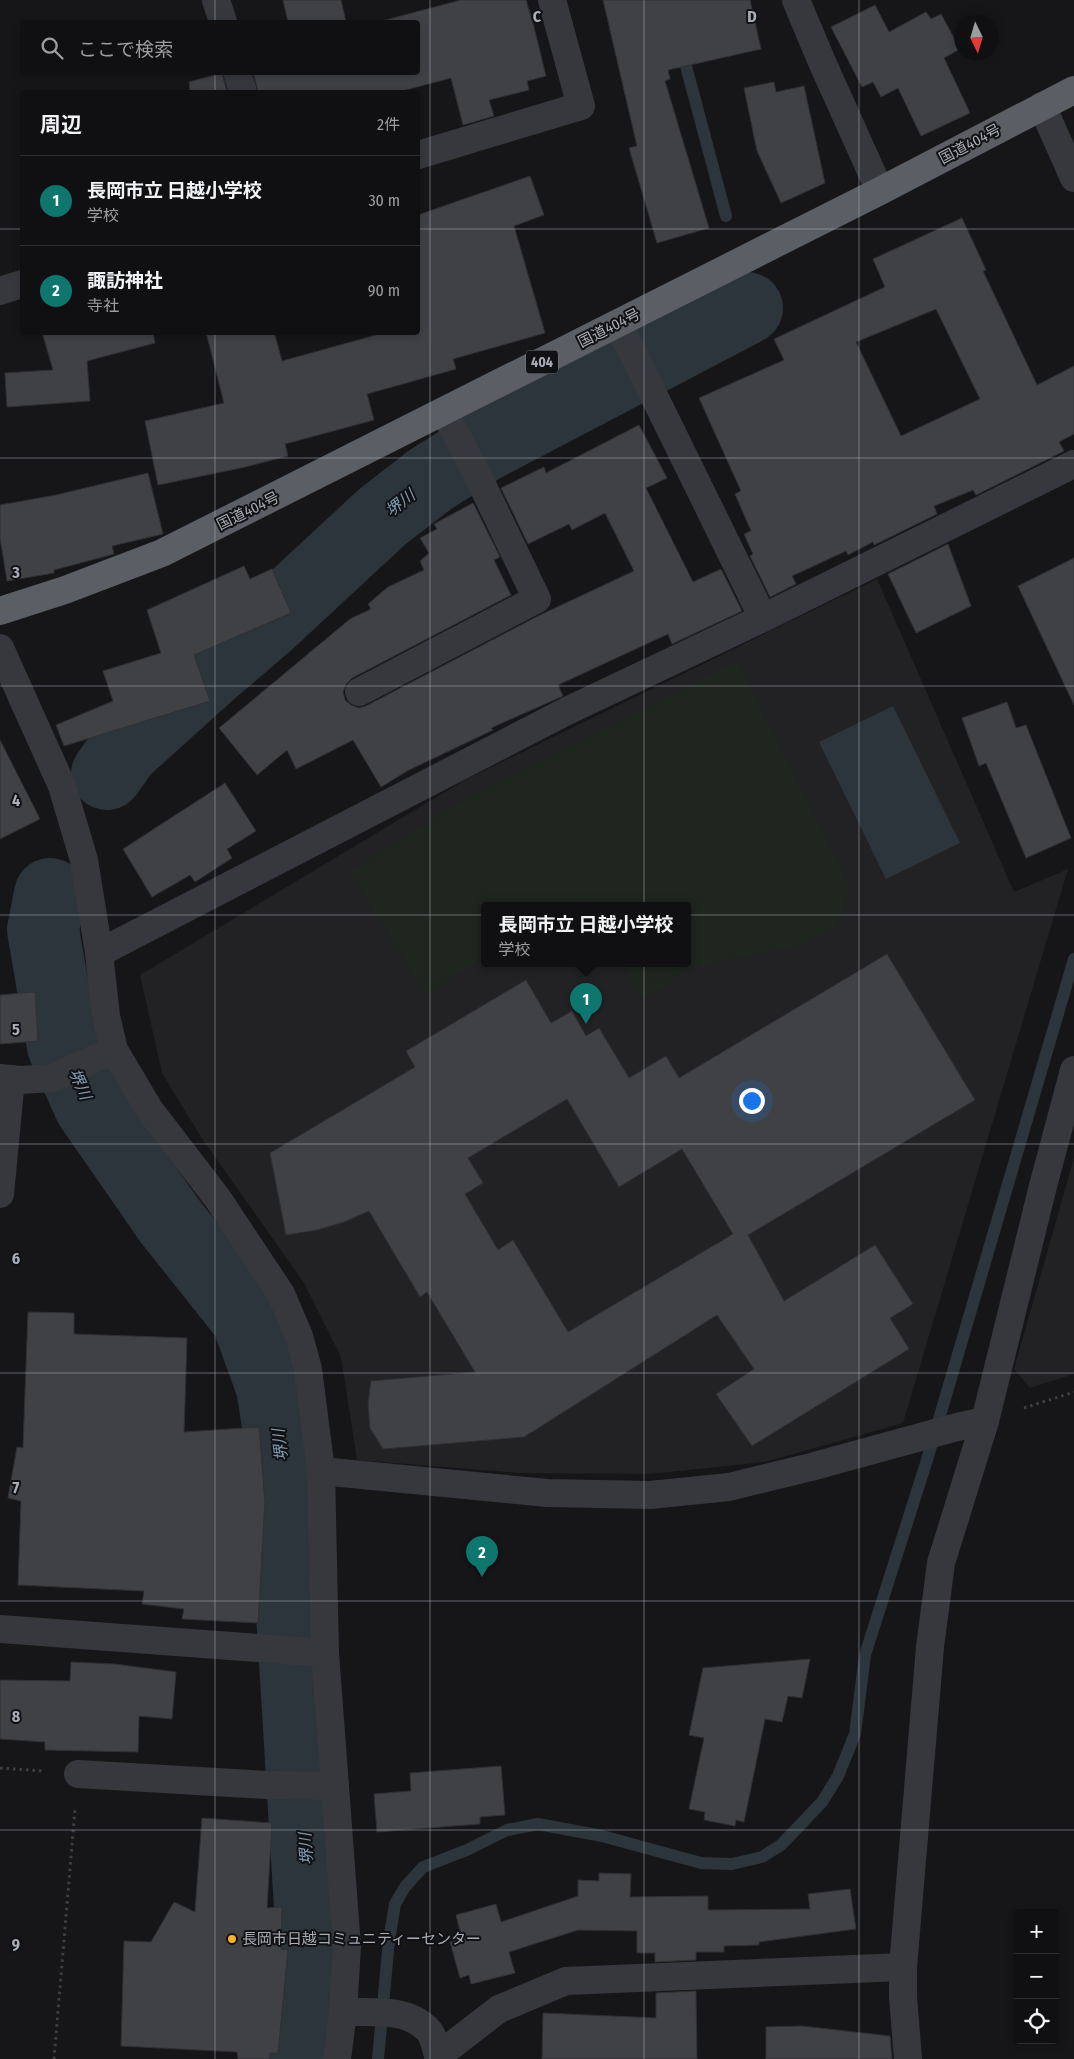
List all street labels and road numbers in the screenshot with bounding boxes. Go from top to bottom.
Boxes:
street label: 国道404号 [936,120,1004,168]
street label: 国道404号 [575,305,643,351]
road number: 404 [526,351,558,374]
street label: 国道404号 [214,488,282,534]

